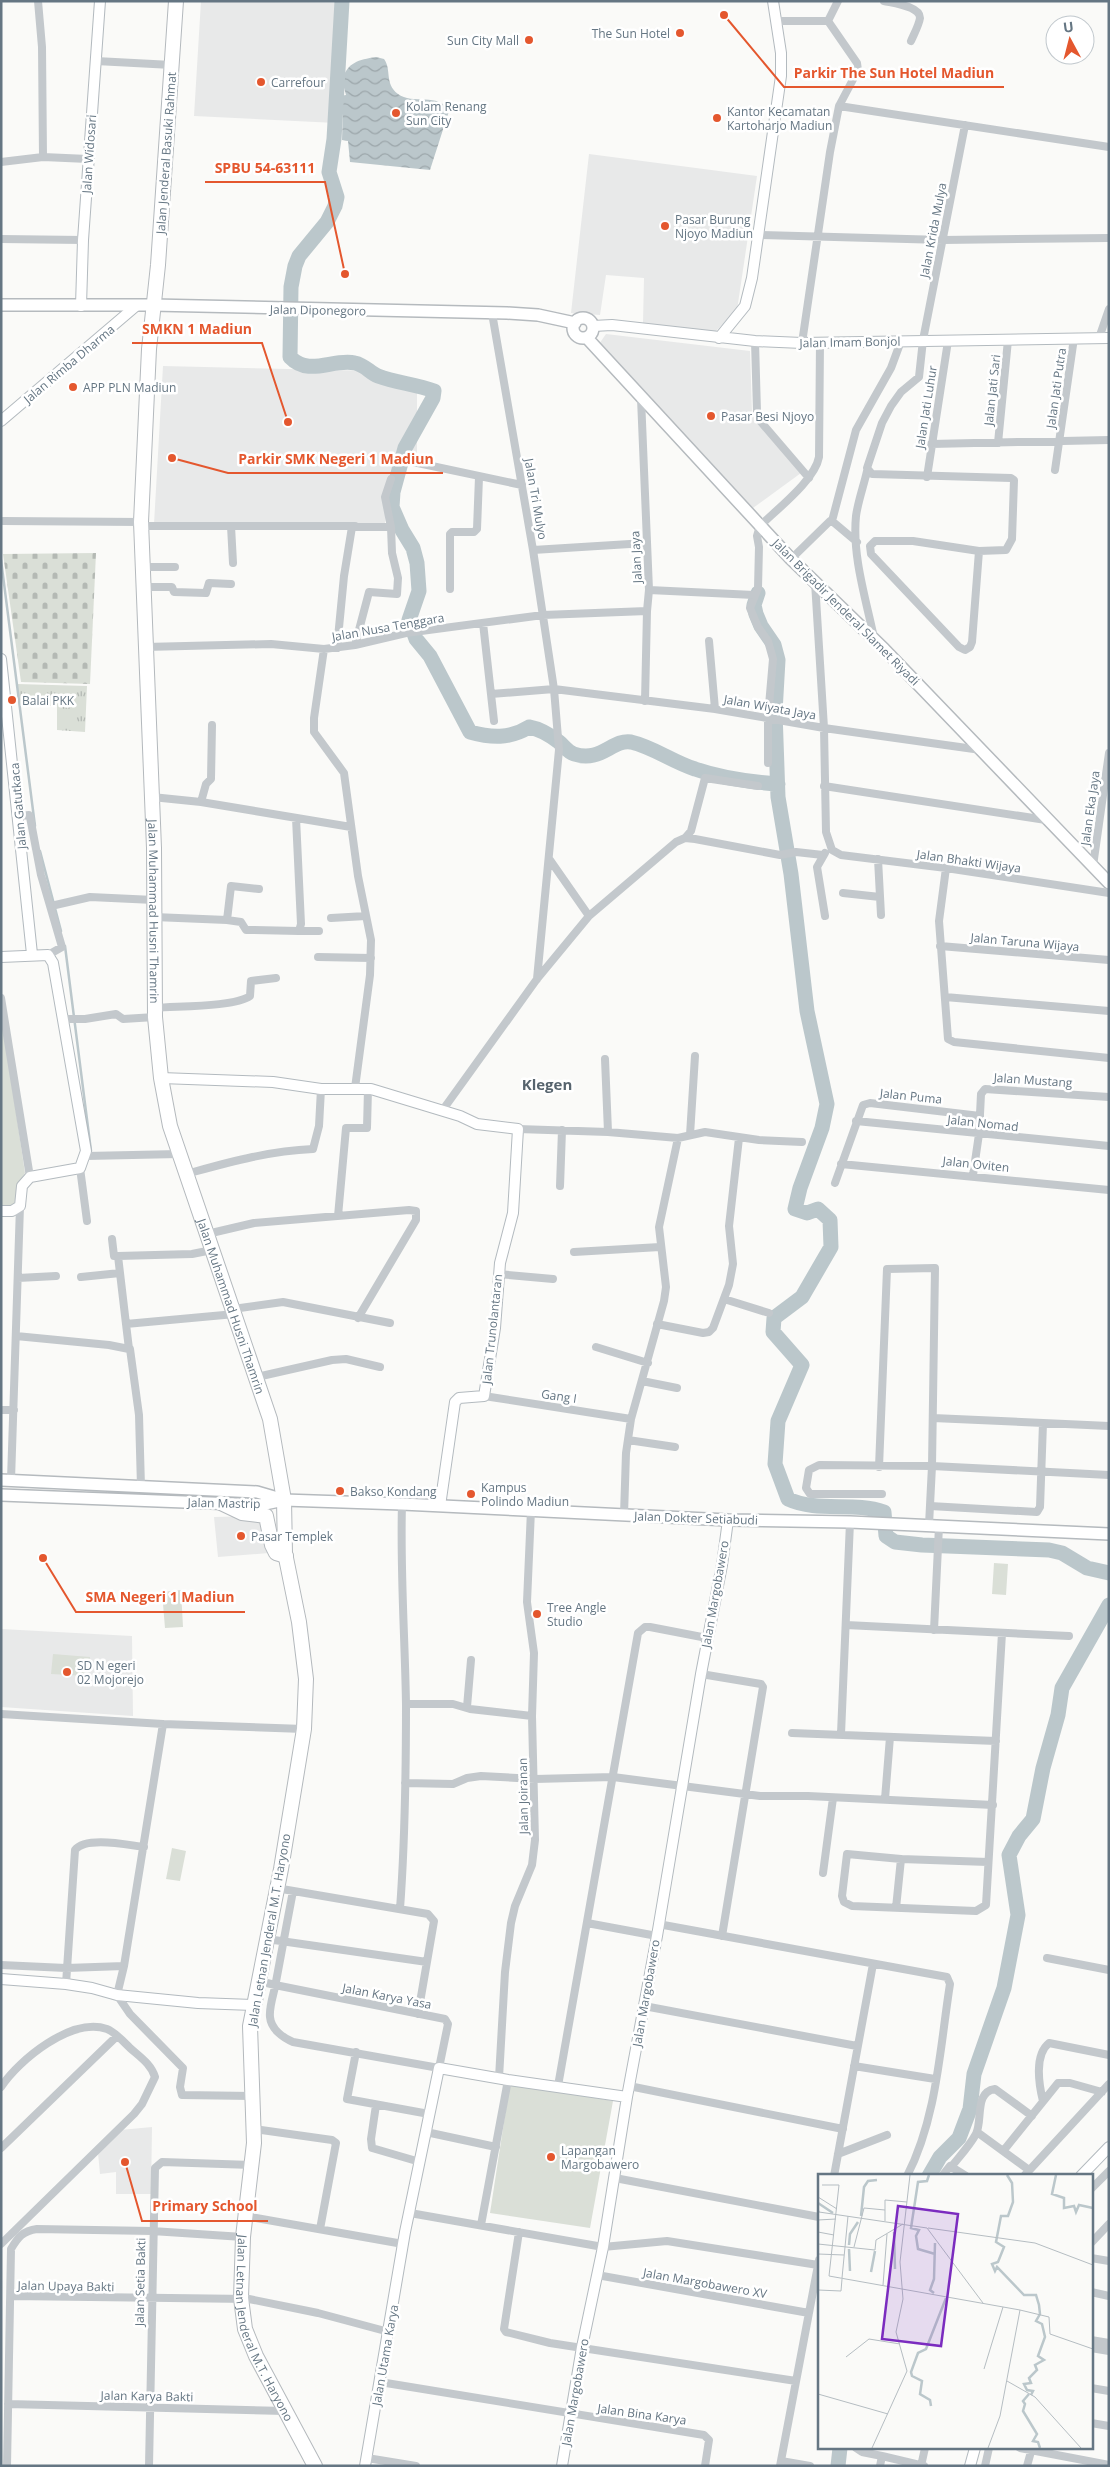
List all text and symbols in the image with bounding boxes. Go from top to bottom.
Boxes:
north arrow [1045,15,1095,65]
text: U [1062,17,1075,37]
place label: The Sun Hotel [592,25,670,42]
marker: The Sun Hotel [674,27,686,39]
place label: Sun City Mall [447,32,519,49]
marker: Sun City Mall [523,34,535,46]
callout: Parkir The Sun Hotel Madiun [784,58,1004,87]
text: Parkir The Sun Hotel Madiun [794,63,994,82]
street label: Jalan Jenderal Basuki Rahmat [152,71,180,236]
place label: Carrefour [271,74,325,91]
marker: Carrefour [255,76,267,88]
place label: Kolam Renang Sun City [406,98,487,129]
place label: Kantor Kecamatan Kartoharjo Madiun [727,103,832,134]
marker: Kolam Renang Sun City [390,107,402,119]
marker: Kantor Kecamatan Kartoharjo Madiun [711,112,723,124]
street label: Jalan Widosari [78,114,100,195]
callout: SPBU 54-63111 [205,153,325,182]
text: SPBU 54-63111 [215,158,315,177]
street label: Jalan Krida Mulya [915,181,951,280]
place label: Pasar Burung Njoyo Madiun [675,211,753,242]
marker: Pasar Burung Njoyo Madiun [659,220,671,232]
street label: Jalan Diponegoro [269,301,366,319]
callout: SMKN 1 Madiun [132,314,262,343]
text: SMKN 1 Madiun [142,319,252,338]
street label: Jalan Rimba Dharma [19,321,118,408]
street label: Jalan Imam Bonjol [798,333,901,351]
street label: Jalan Jati Putra [1042,347,1070,430]
street label: Jalan Jati Sari [980,354,1004,427]
street label: Jalan Jati Luhur [911,364,941,451]
place label: APP PLN Madiun [83,379,176,396]
marker: APP PLN Madiun [67,381,79,393]
place label: Pasar Besi Njoyo [721,408,814,425]
marker: Pasar Besi Njoyo [705,410,717,422]
callout: Parkir SMK Negeri 1 Madiun [228,444,443,473]
text: Parkir SMK Negeri 1 Madiun [238,449,434,468]
street label: Jalan Tri Mulyo [520,456,552,541]
street label: Jalan Jaya [626,530,646,585]
street label: Jalan Brigadir Jenderal Slamet Riyadi [768,534,923,689]
street label: Jalan Nusa Tenggara [329,609,446,645]
street label: Jalan Wiyata Jaya [721,690,818,723]
place label: Balai PKK [22,692,75,709]
marker: Balai PKK [6,694,18,706]
street label: Jalan Gatutkaca [6,762,30,851]
street label: Jalan Eka Jaya [1076,769,1104,848]
street label: Jalan Muhammad Husni Thamrin [144,818,163,1004]
street label: Jalan Bhakti Wijaya [915,845,1022,877]
street label: Jalan Taruna Wijaya [969,929,1080,955]
street label: Jalan Mustang [992,1069,1073,1091]
district label: Klegen [522,1074,572,1094]
street label: Jalan Puma [878,1084,943,1108]
street label: Jalan Nomad [946,1111,1019,1135]
street label: Jalan Oviten [941,1152,1010,1176]
street label: Jalan Muhammad Husni Thamrin [193,1215,269,1396]
street label: Jalan Trunolantaran [478,1273,506,1386]
street label: Gang I [540,1385,578,1407]
place label: Kampus Polindo Madiun [481,1479,569,1510]
place label: Bakso Kondang [350,1483,437,1500]
marker: Bakso Kondang [334,1485,346,1497]
marker: Kampus Polindo Madiun [465,1488,477,1500]
street label: Jalan Mastrip [186,1494,261,1512]
street label: Jalan Dokter Setiabudi [633,1507,758,1529]
place label: Pasar Templek [251,1528,334,1545]
marker: Pasar Templek [235,1530,247,1542]
street label: Jalan Margobawero [697,1539,733,1650]
callout: SMA Negeri 1 Madiun [76,1583,245,1612]
text: SMA Negeri 1 Madiun [85,1587,235,1606]
place label: Tree Angle Studio [547,1599,607,1630]
marker: Tree Angle Studio [531,1608,543,1620]
place label: SD N egeri 02 Mojorejo [77,1657,144,1688]
marker: SD N egeri 02 Mojorejo [61,1666,73,1678]
street label: Jalan Joiranan [514,1758,532,1835]
street label: Jalan Letnan Jenderal M.T. Haryono [243,1832,294,2029]
street label: Jalan Margobawero [628,1938,664,2049]
street label: Jalan Karya Yasa [340,1979,433,2013]
place label: Lapangan Margobawero [561,2142,639,2173]
marker: Lapangan Margobawero [545,2151,557,2163]
inset map [818,2174,1092,2450]
callout: Primary School [142,2192,268,2221]
text: Primary School [152,2196,258,2215]
street label: Jalan Letnan Jenderal M.T. Haryono [232,2233,298,2424]
street label: Jalan Setia Bakti [131,2238,149,2327]
street label: Jalan Margobawero XV [641,2264,769,2302]
street label: Jalan Upaya Bakti [17,2277,114,2295]
street label: Jalan Utama Karya [368,2303,402,2408]
street label: Jalan Margobawero [557,2337,593,2448]
street label: Jalan Karya Bakti [99,2387,194,2405]
street label: Jalan Bina Karya [595,2399,688,2429]

